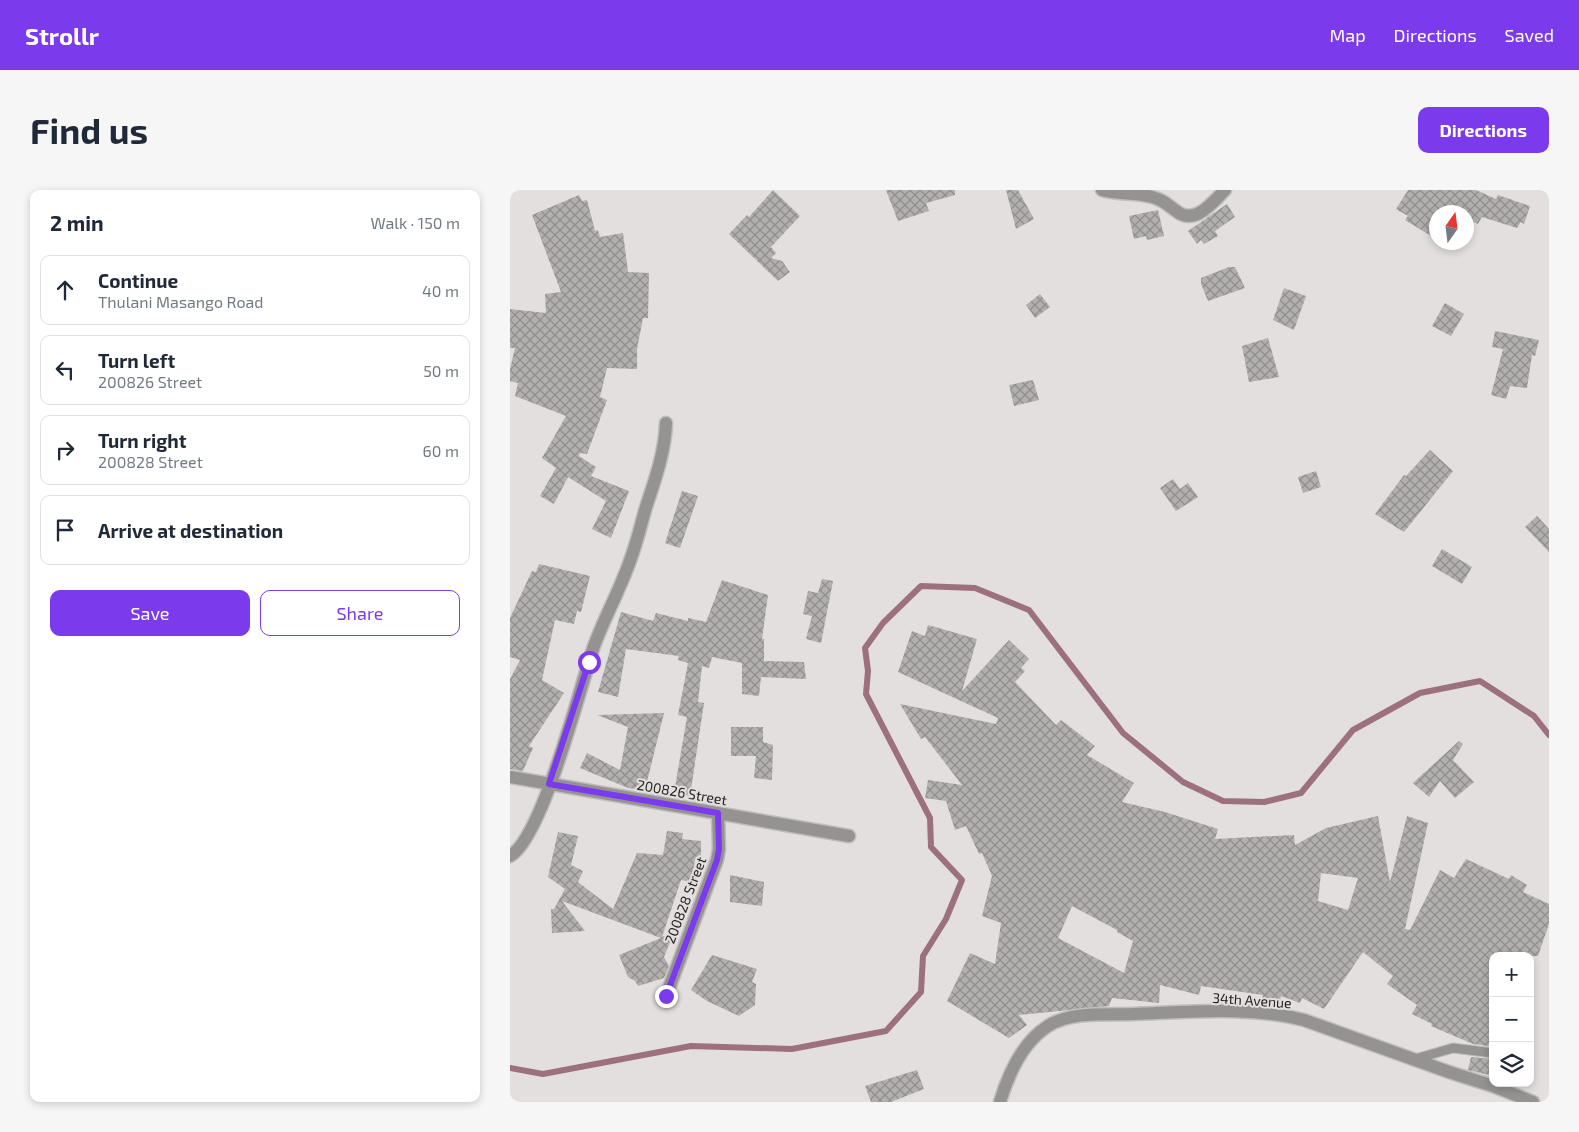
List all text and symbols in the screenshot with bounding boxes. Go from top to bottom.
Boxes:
text: Strollr [25,21,99,50]
text: Map [1329,24,1366,46]
text: Directions [1394,24,1477,46]
text: Saved [1505,24,1554,46]
button: Directions [1418,107,1549,153]
text: Find us [30,109,148,151]
north arrow [1429,205,1474,250]
text: 2 min [50,210,104,235]
text: Walk · 150 m [370,213,460,232]
text: Continue [98,269,178,292]
icon: ahead [51,276,79,304]
text: 40 m [422,281,459,300]
text: Thulani Masango Road [98,292,263,311]
text: Turn left [98,349,175,372]
icon: left [51,356,79,384]
text: 50 m [423,361,459,380]
text: 200826 Street [98,372,202,391]
text: Turn right [98,429,186,452]
icon: right [51,436,79,464]
text: 60 m [423,441,459,460]
text: 200828 Street [98,452,203,471]
icon: arrive [51,516,79,544]
text: Arrive at destination [98,519,283,542]
button: Save [50,590,250,636]
button: Share [260,590,460,636]
route start [578,651,601,674]
street label: 200826 Street [636,776,728,808]
street label: 200828 Street [661,854,709,946]
map controls [1489,952,1534,1087]
button: + [1489,952,1534,997]
route end [655,985,678,1008]
street label: 34th Avenue [1212,989,1292,1011]
button: − [1489,997,1534,1042]
button: layers [1489,1042,1534,1087]

